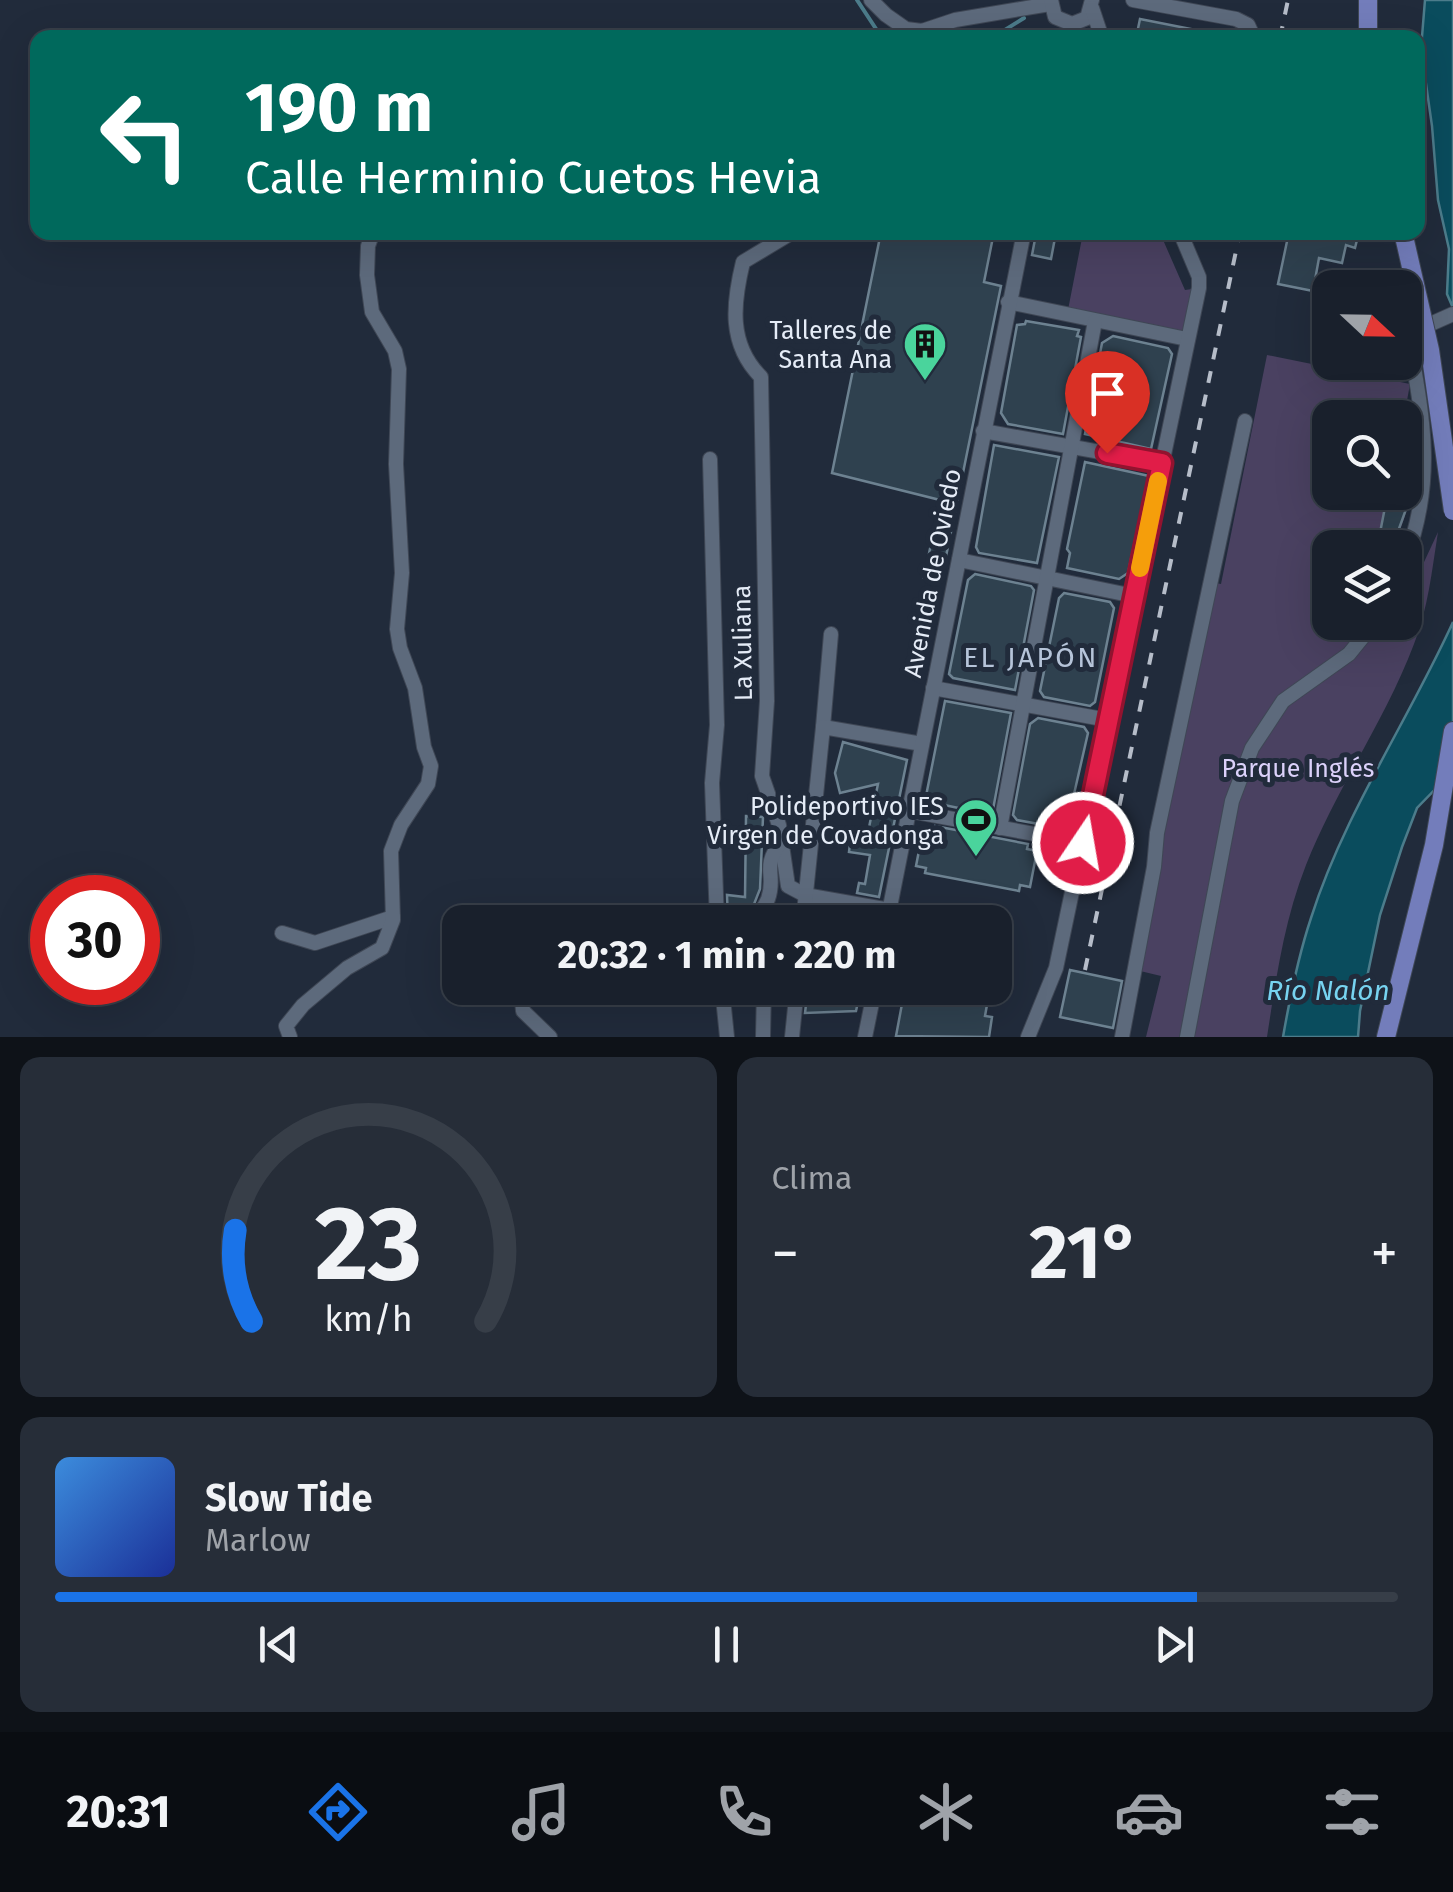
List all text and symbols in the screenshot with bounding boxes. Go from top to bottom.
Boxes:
text: 190 m [245,66,433,150]
icon: left [80,70,210,200]
text: Calle Herminio Cuetos Hevia [245,151,822,205]
north arrow [1312,270,1422,380]
map controls [1312,270,1422,640]
place label: Talleres de Santa Ana [769,316,892,375]
building icon: Talleres de Santa Ana [902,321,948,382]
pin [1065,351,1150,454]
icon: arrive [1080,366,1135,421]
button: search [1312,400,1422,510]
street label: Avenida de Oviedo [898,466,968,680]
button: layers [1312,530,1422,640]
street label: La Xuliana [727,584,759,701]
district label: EL JAPÓN [963,641,1099,674]
park label: Parque Inglés [1222,754,1374,784]
position arrow [1031,791,1135,895]
place label: Polideportivo IES Virgen de Covadonga [707,792,944,851]
sports icon: Polideportivo IES Virgen de Covadonga [953,797,999,858]
speed limit sign: 30 [30,875,160,1005]
text: 20:32 · 1 min · 220 m [558,932,896,978]
water label: Río Nalón [1266,974,1390,1007]
text: Clima [772,1159,852,1197]
text: 23 [315,1182,422,1307]
text: 21° [1029,1208,1140,1298]
text: − [772,1221,799,1287]
text: + [1371,1221,1398,1287]
text: km/h [324,1298,412,1340]
text: Slow Tide [205,1475,373,1521]
text: Marlow [205,1521,311,1559]
icon: previous [251,1617,306,1672]
icon: pause [699,1617,754,1672]
icon: next [1147,1617,1202,1672]
icon: directions [303,1777,373,1847]
icon: music [506,1777,576,1847]
icon: phone [709,1777,779,1847]
icon: climate [911,1777,981,1847]
icon: car [1114,1777,1184,1847]
icon: filters [1317,1777,1387,1847]
text: 20:31 [66,1785,171,1839]

